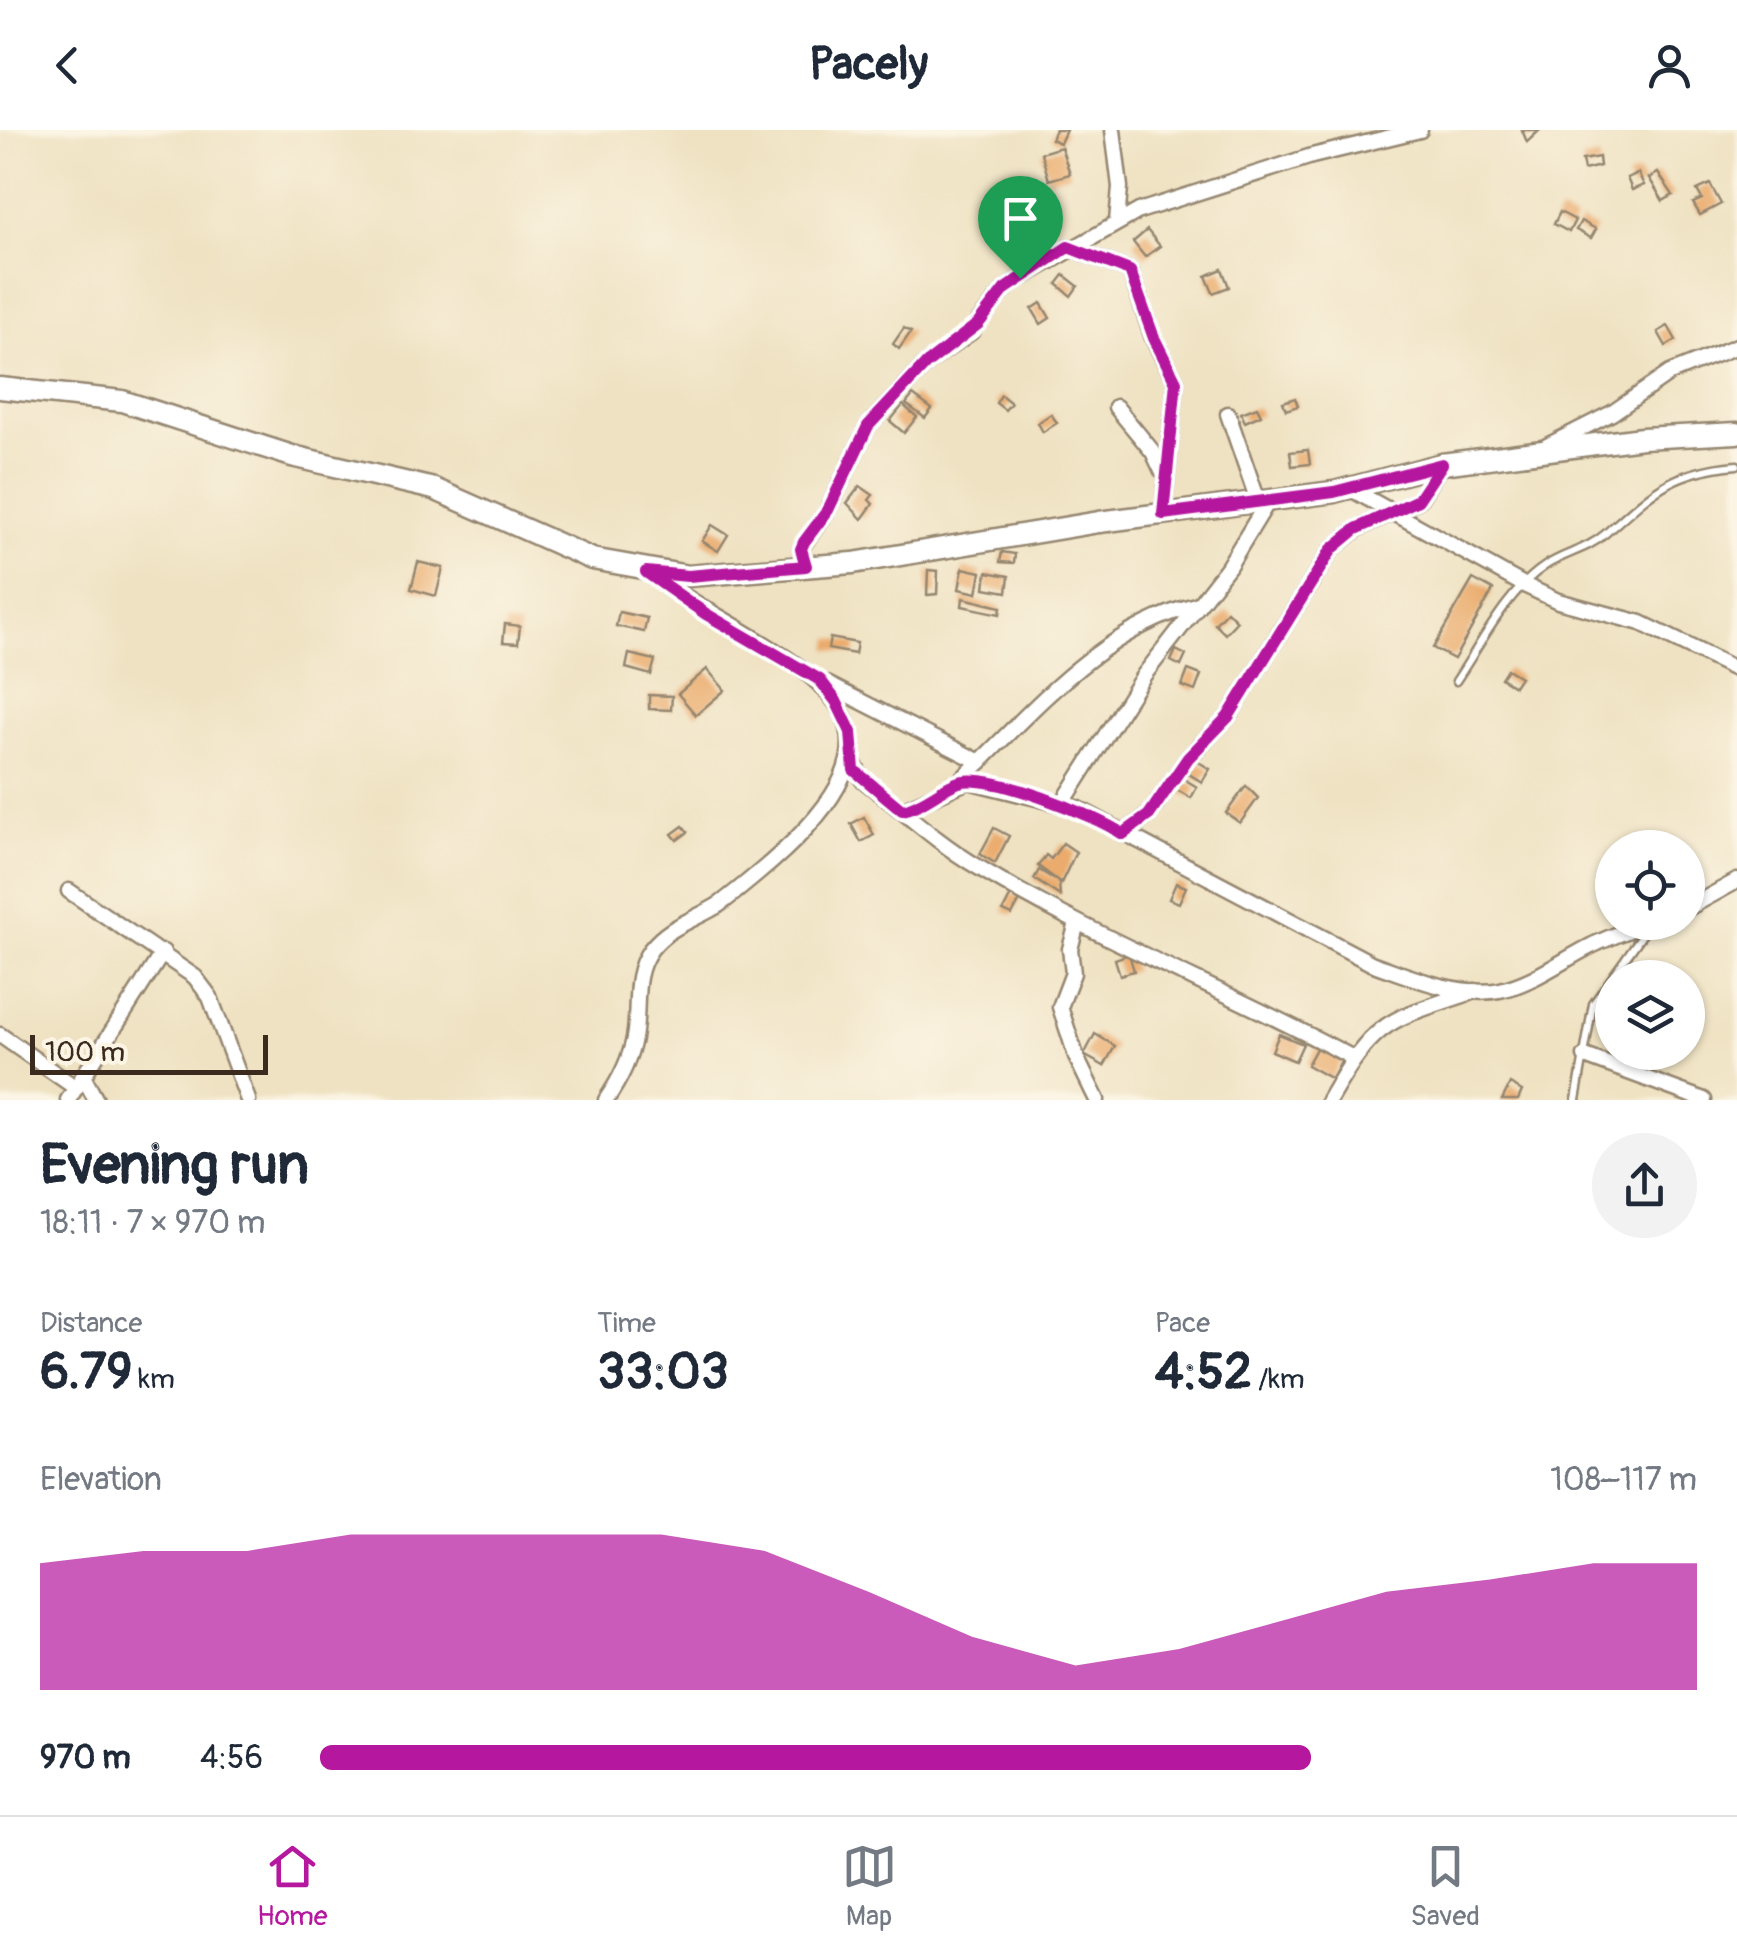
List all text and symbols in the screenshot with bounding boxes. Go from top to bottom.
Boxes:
text: Pacely [809,37,928,93]
icon: back [40,38,95,93]
icon: person [1642,38,1697,93]
pin [978,176,1063,279]
icon: arrive [993,191,1048,246]
map controls [1595,830,1705,1070]
button: locate [1595,830,1705,940]
button: layers [1595,960,1705,1070]
scale bar [30,1030,268,1074]
text: 100 m [45,1035,125,1070]
text: Evening run [40,1131,309,1200]
button: share [1592,1133,1697,1238]
text: 18:11 · 7 × 970 m [40,1203,265,1243]
text: Distance [40,1306,142,1341]
text: Time [597,1306,656,1341]
text: Pace [1155,1306,1210,1341]
text: 6.79 [40,1341,132,1404]
text: 33:03 [597,1341,729,1404]
text: 4:52 [1155,1341,1252,1404]
text: km [132,1362,175,1397]
text: /km [1252,1362,1305,1397]
text: Elevation [40,1460,162,1500]
text: 108–117 m [1550,1460,1697,1500]
text: 970 m [40,1738,131,1778]
text: 4:56 [200,1738,263,1778]
tab: Home [257,1839,328,1934]
tab: Map [842,1839,897,1934]
tab: Saved [1411,1839,1480,1934]

